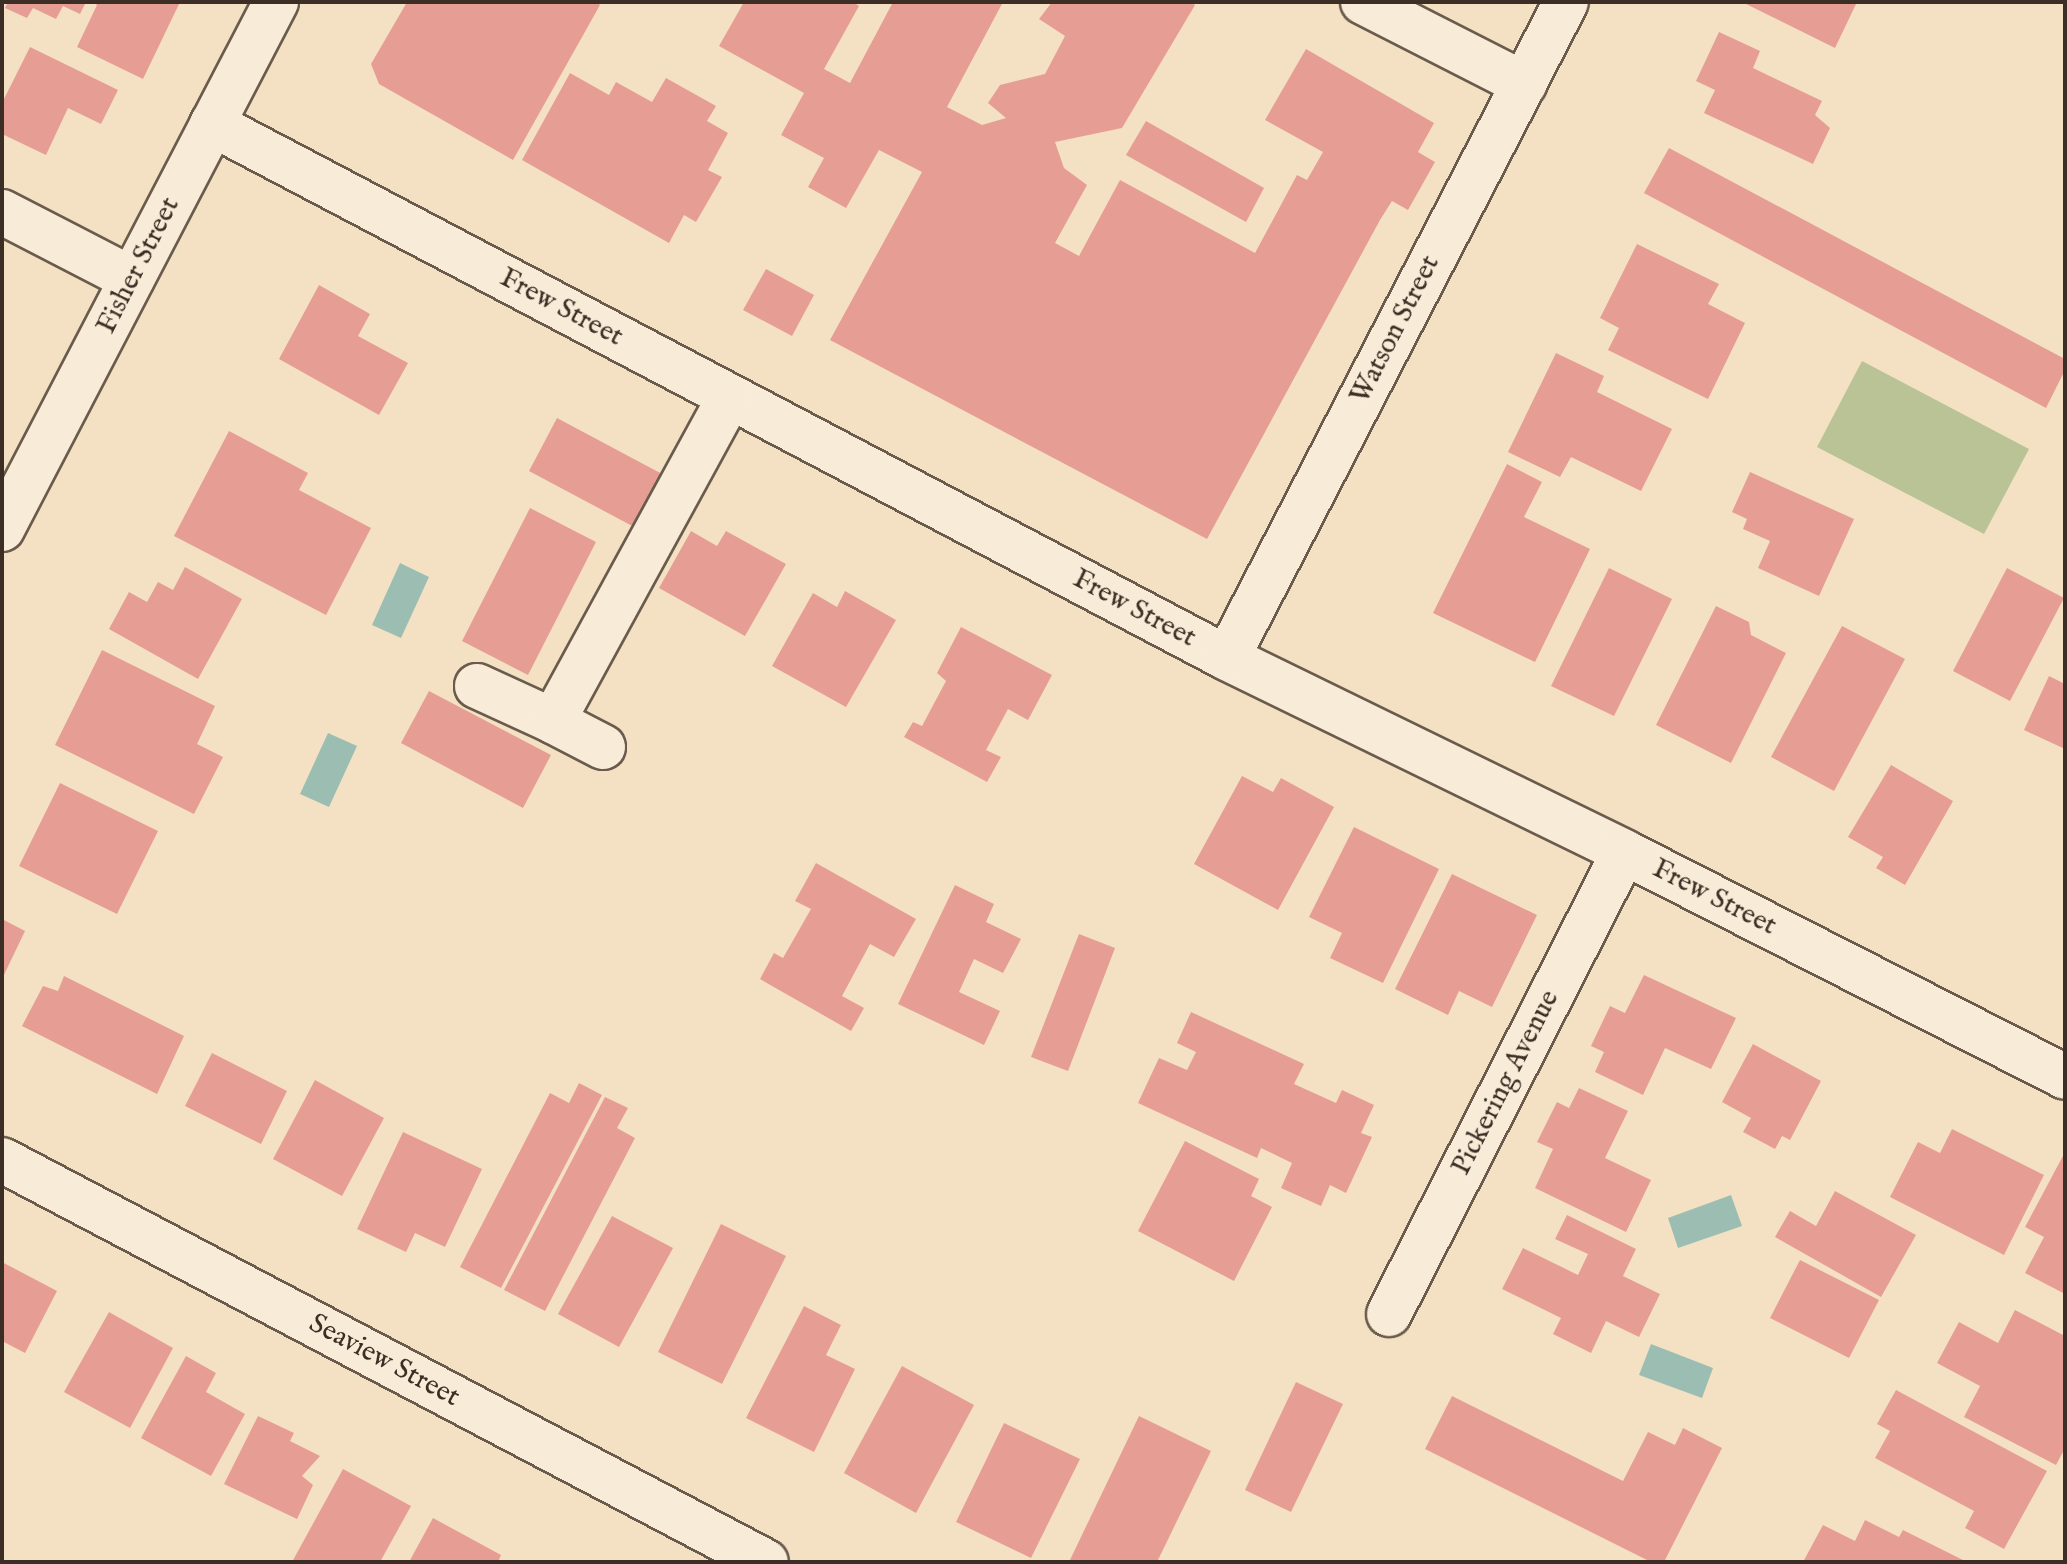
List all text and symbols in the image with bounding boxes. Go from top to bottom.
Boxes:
street label: Fisher Street [90,192,188,340]
street label: Watson Street [1344,250,1448,410]
street label: Frew Street [494,262,628,354]
street label: Frew Street [1067,563,1201,655]
street label: Frew Street [1646,852,1782,944]
street label: Pickering Avenue [1445,985,1567,1181]
street label: Seaview Street [303,1307,465,1415]

